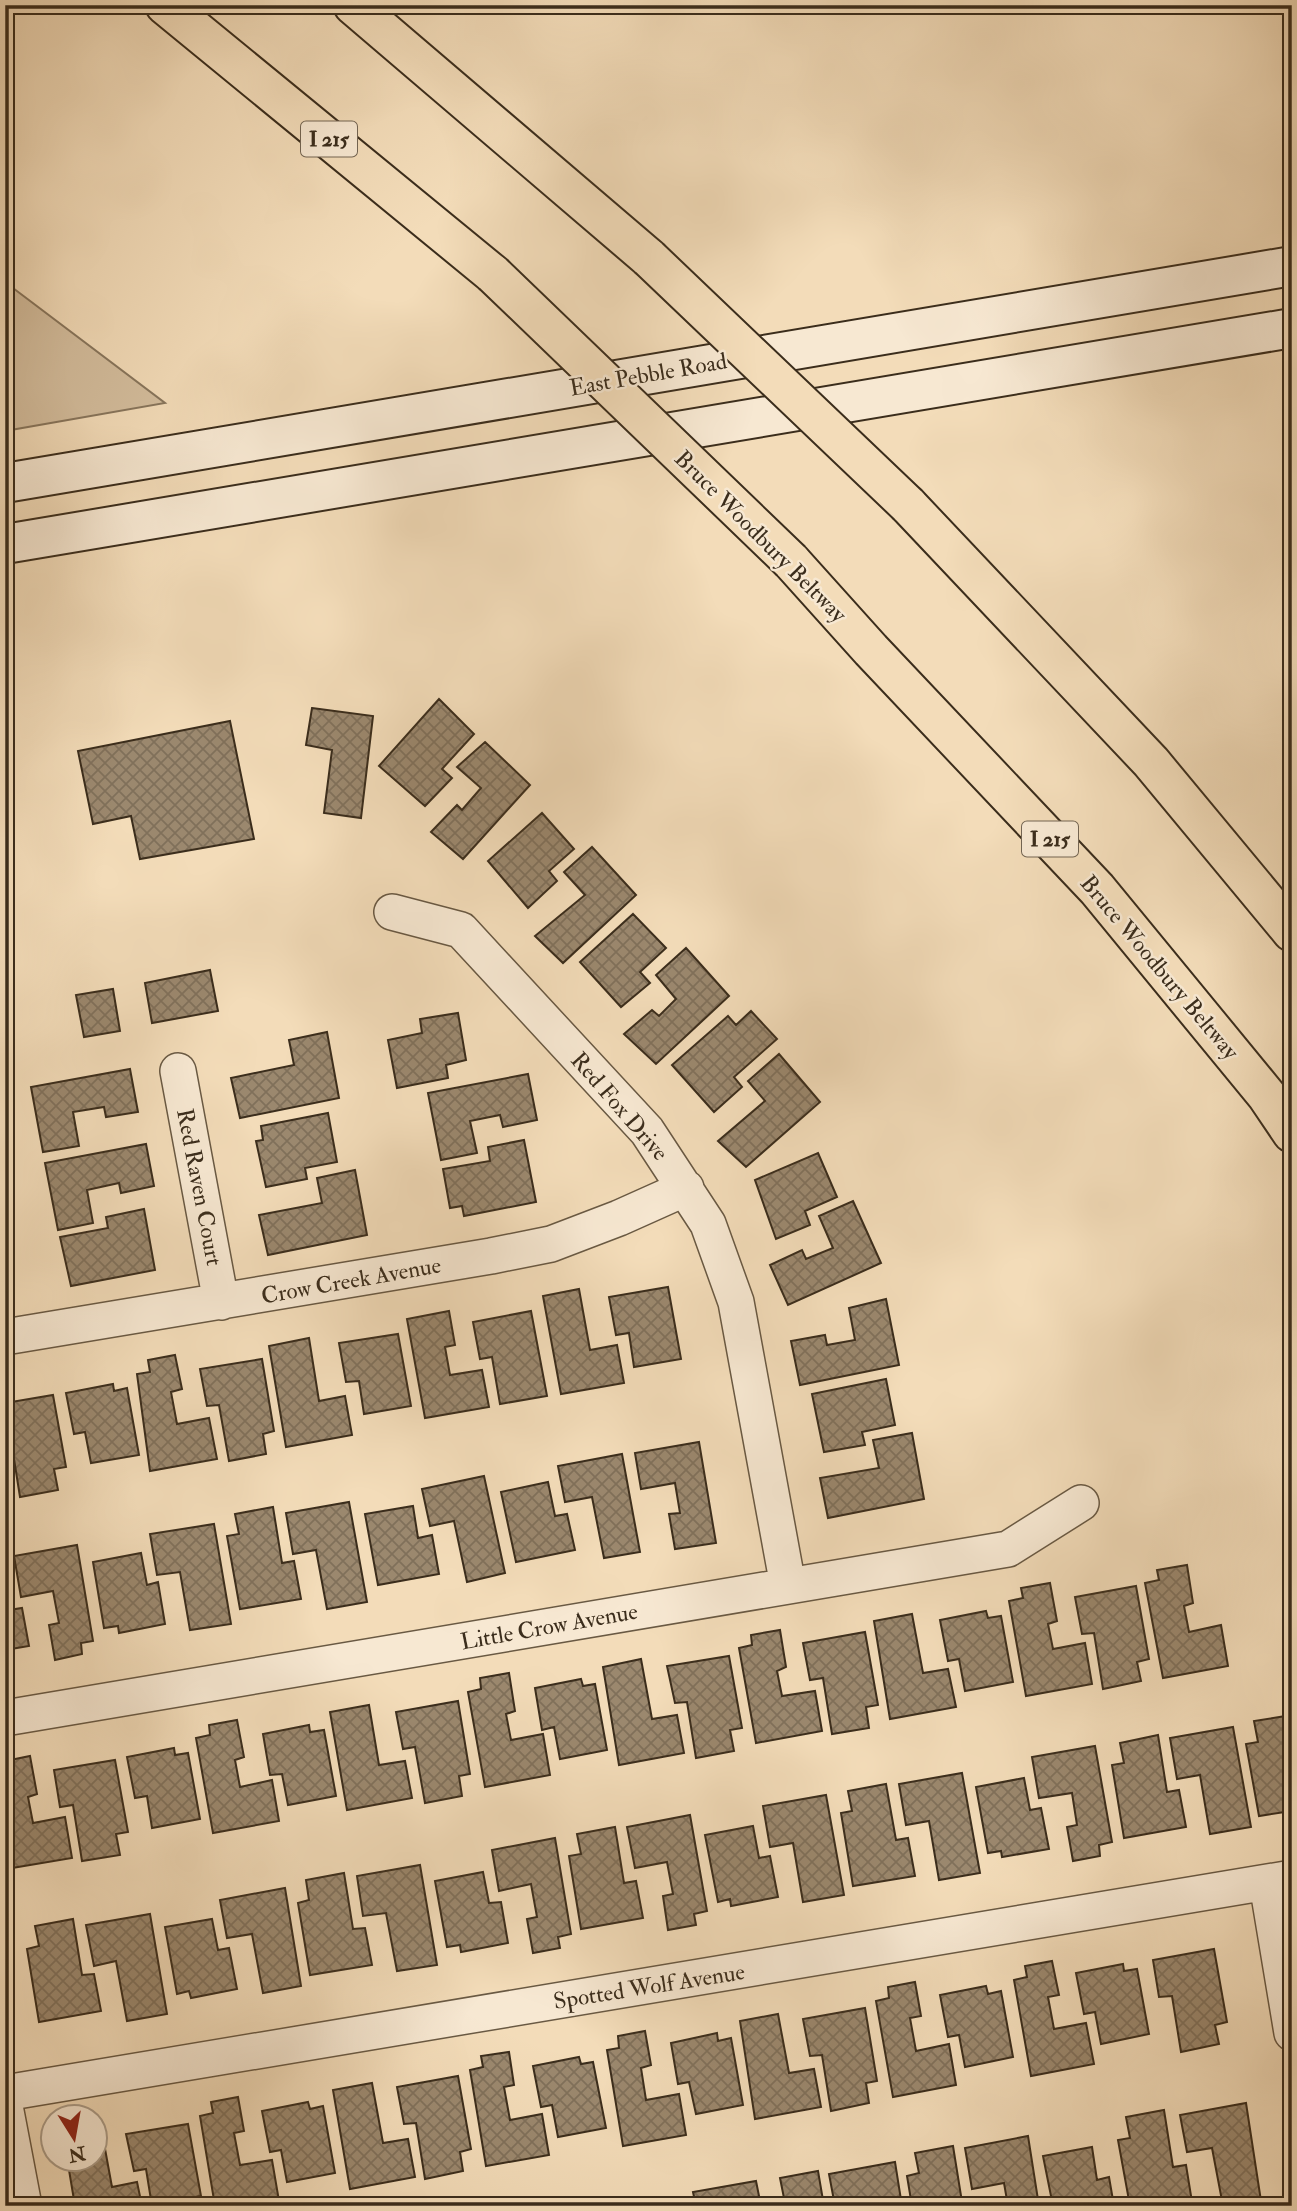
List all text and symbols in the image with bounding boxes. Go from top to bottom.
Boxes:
road number: I 215 [301,122,357,156]
street label: East Pebble Road [567,346,729,403]
street label: Bruce Woodbury Beltway [668,444,854,629]
road number: I 215 [1022,822,1078,856]
street label: Bruce Woodbury Beltway [1074,869,1246,1066]
street label: Red Fox Drive [565,1046,675,1167]
street label: Red Raven Court [170,1106,229,1268]
street label: Crow Creek Avenue [259,1250,444,1311]
street label: Little Crow Avenue [458,1597,640,1656]
street label: Spotted Wolf Avenue [551,1957,747,2017]
north arrow [38,2102,108,2172]
text: N [65,2140,89,2167]

